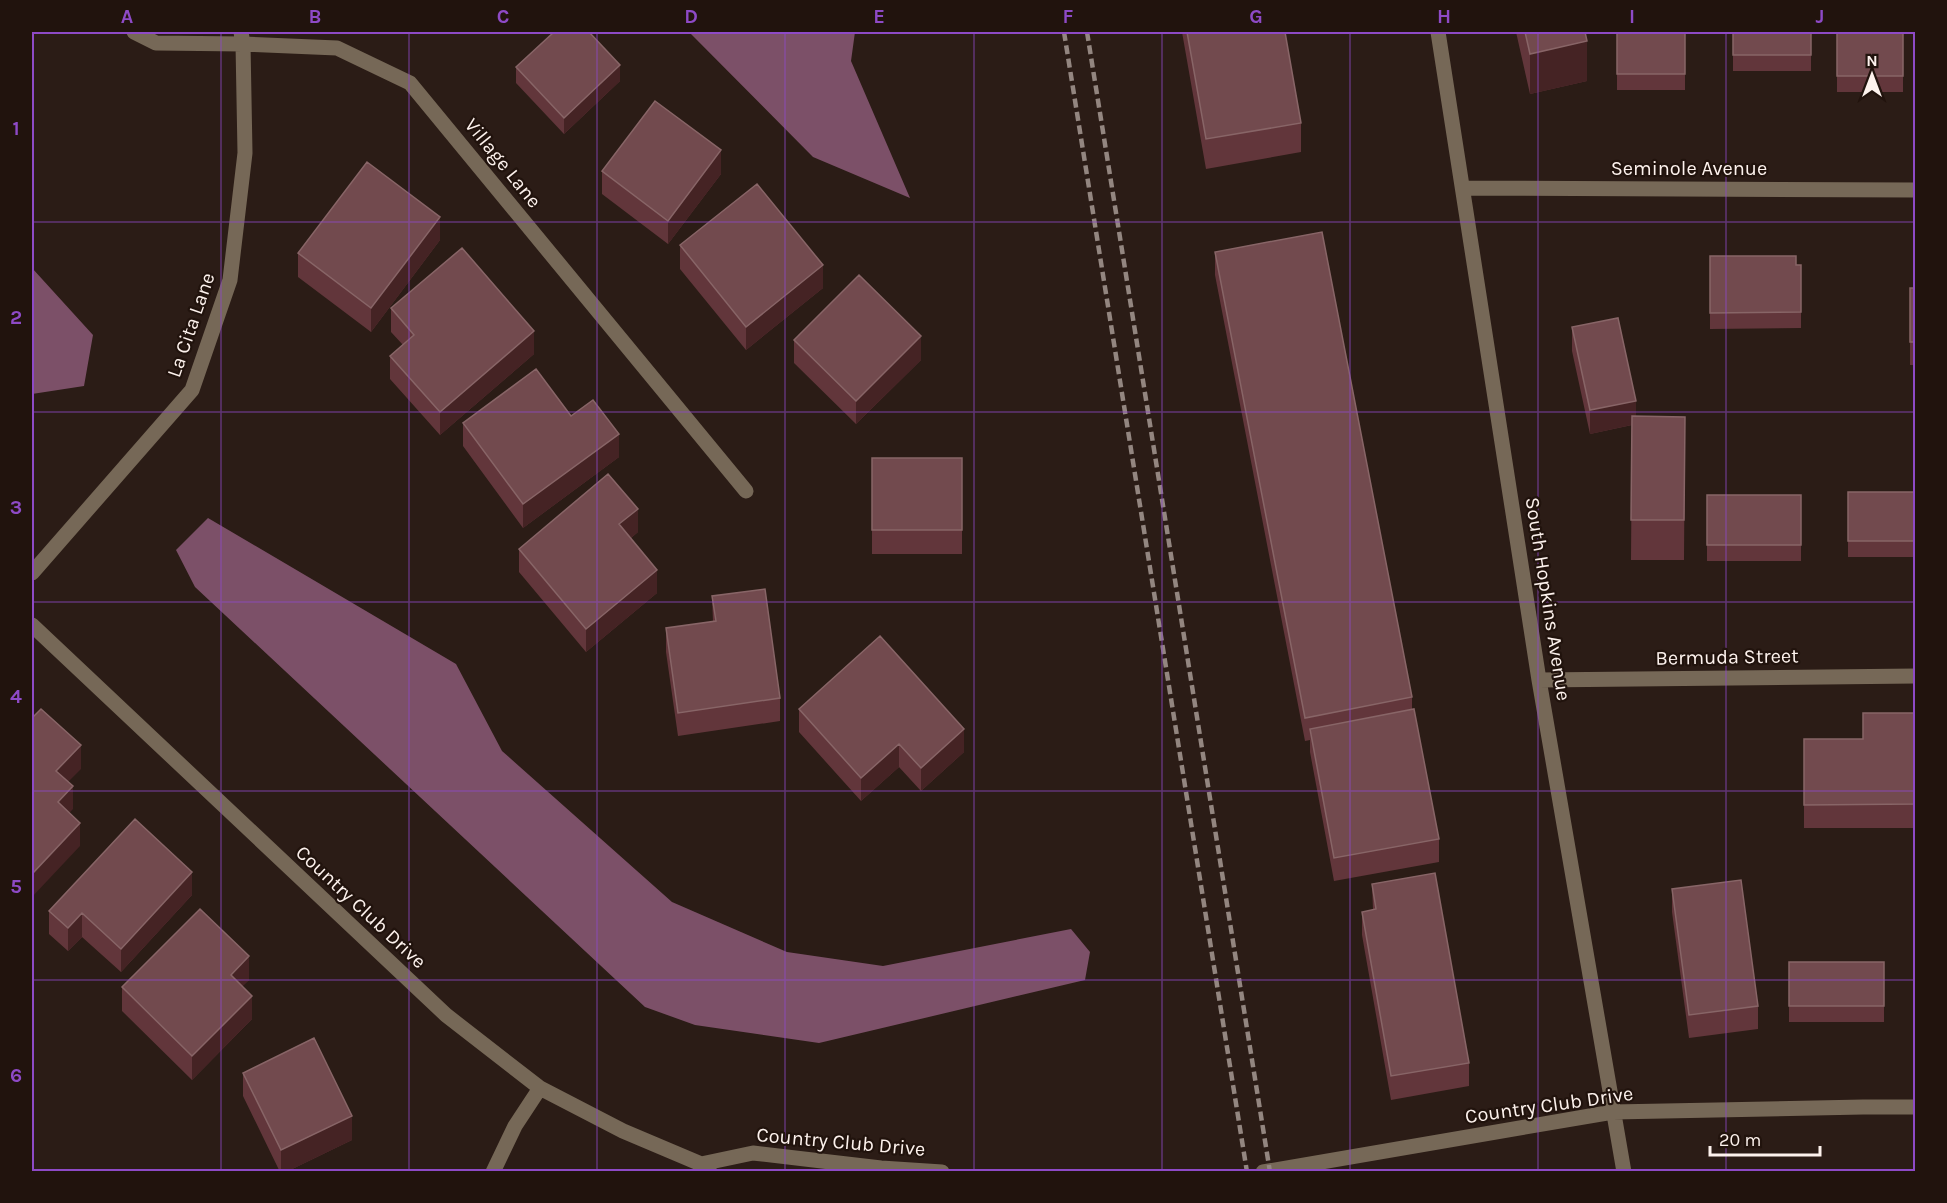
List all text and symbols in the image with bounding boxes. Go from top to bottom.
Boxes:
text: A [121,5,134,28]
text: B [309,5,321,28]
text: C [497,5,509,28]
text: D [684,5,698,28]
text: E [873,5,885,28]
text: F [1063,5,1074,28]
text: G [1249,5,1263,28]
text: H [1437,5,1451,28]
text: I [1629,5,1635,28]
text: J [1816,5,1824,28]
north arrow [1842,45,1902,105]
text: N [1866,51,1878,70]
street label: Village Lane [460,114,546,212]
text: 1 [12,117,20,140]
street label: Seminole Avenue [1611,157,1767,180]
street label: La Cita Lane [162,270,220,380]
text: 2 [10,306,22,329]
text: 3 [10,496,22,519]
street label: South Hopkins Avenue [1521,496,1575,702]
street label: Bermuda Street [1655,644,1799,670]
text: 4 [10,685,22,708]
street label: Country Club Drive [291,841,431,973]
text: 5 [10,875,22,898]
text: 6 [10,1064,22,1087]
street label: Country Club Drive [1463,1082,1635,1128]
scale bar [1710,1119,1820,1157]
street label: Country Club Drive [756,1123,926,1161]
text: 20 m [1719,1129,1761,1151]

